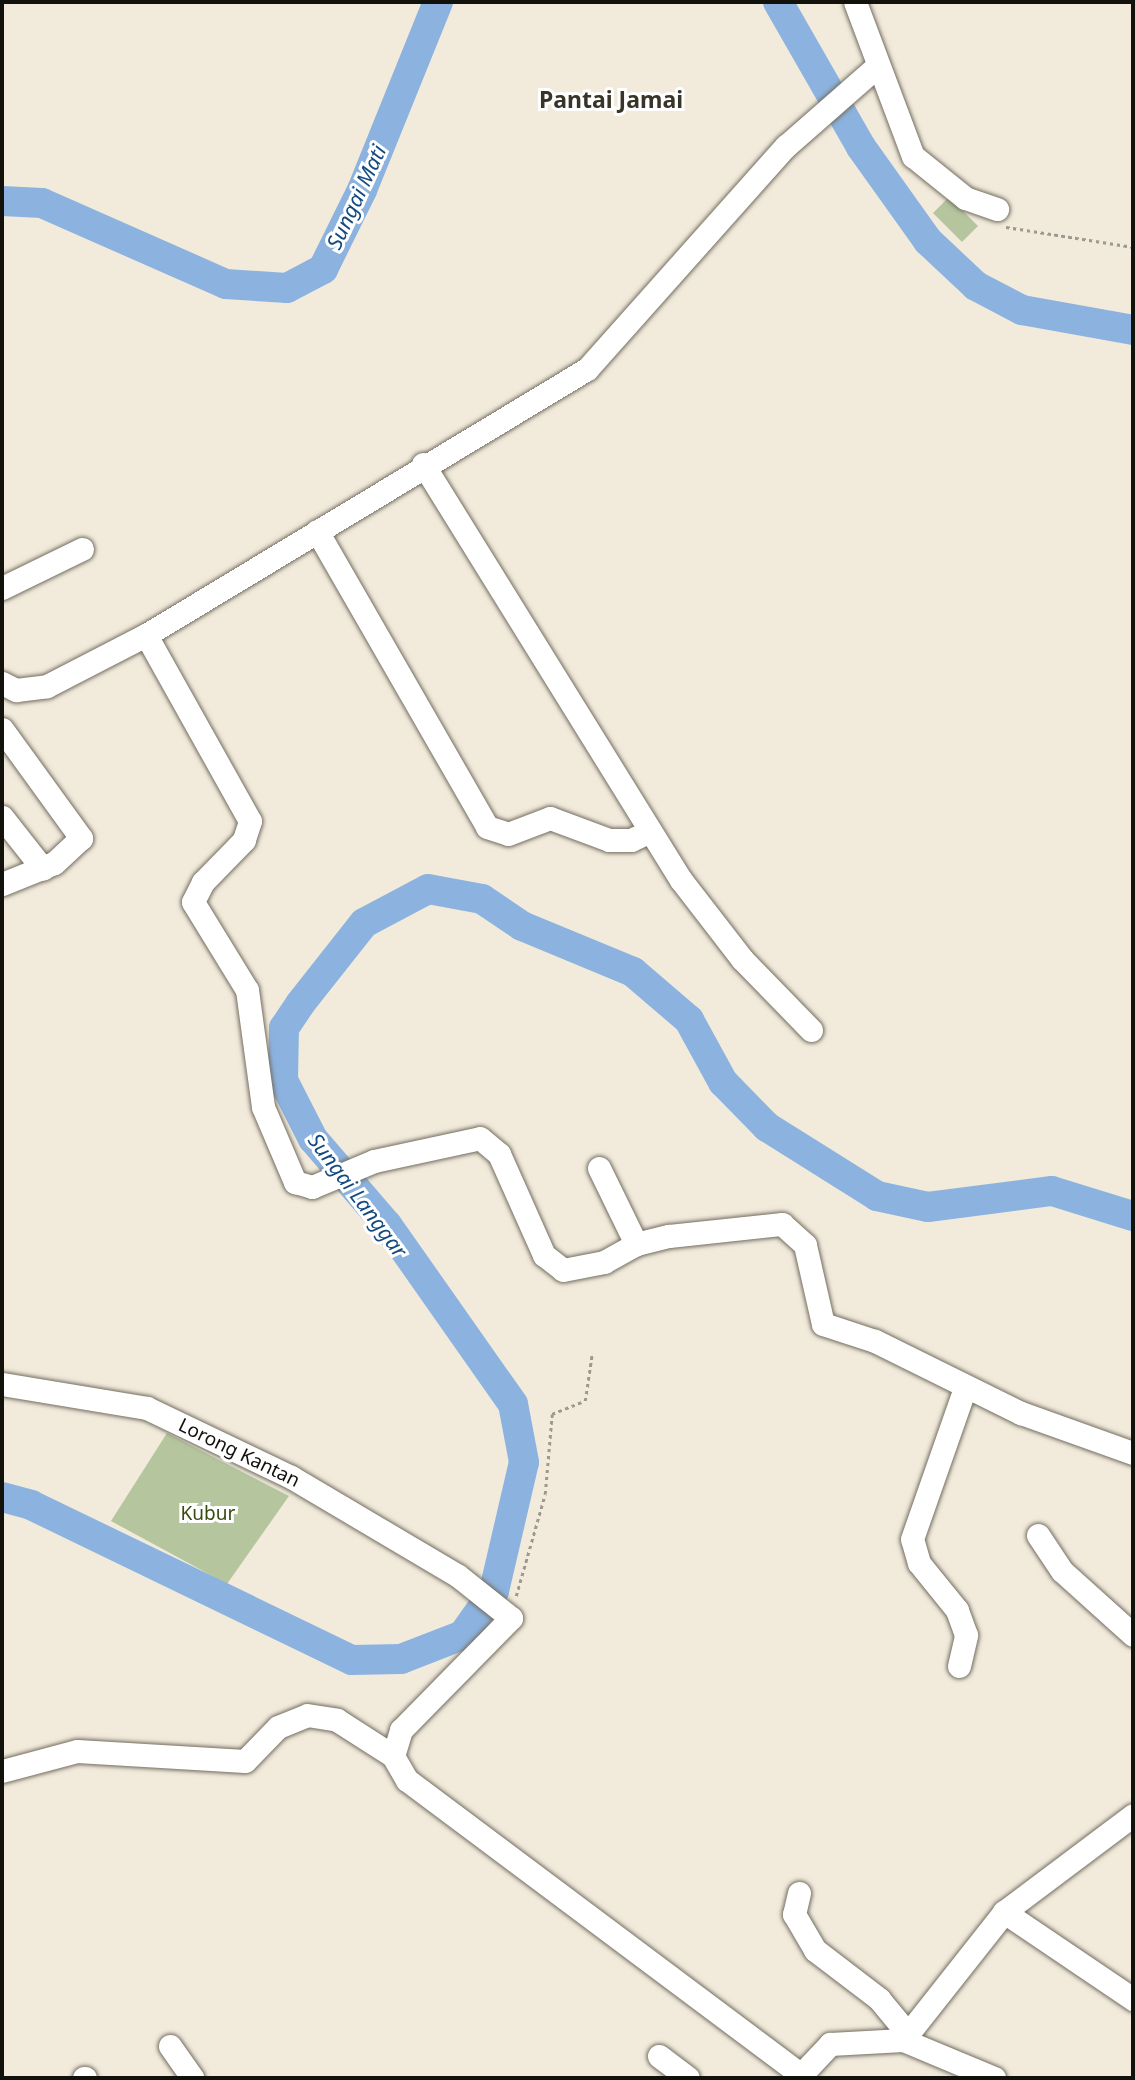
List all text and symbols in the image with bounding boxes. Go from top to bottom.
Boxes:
district label: Pantai Jamai [539,85,683,113]
water label: Sungai Mati [321,141,391,253]
water label: Sungai Langgar [303,1128,413,1262]
street label: Lorong Kantan [175,1414,303,1492]
park label: Kubur [181,1503,235,1525]

